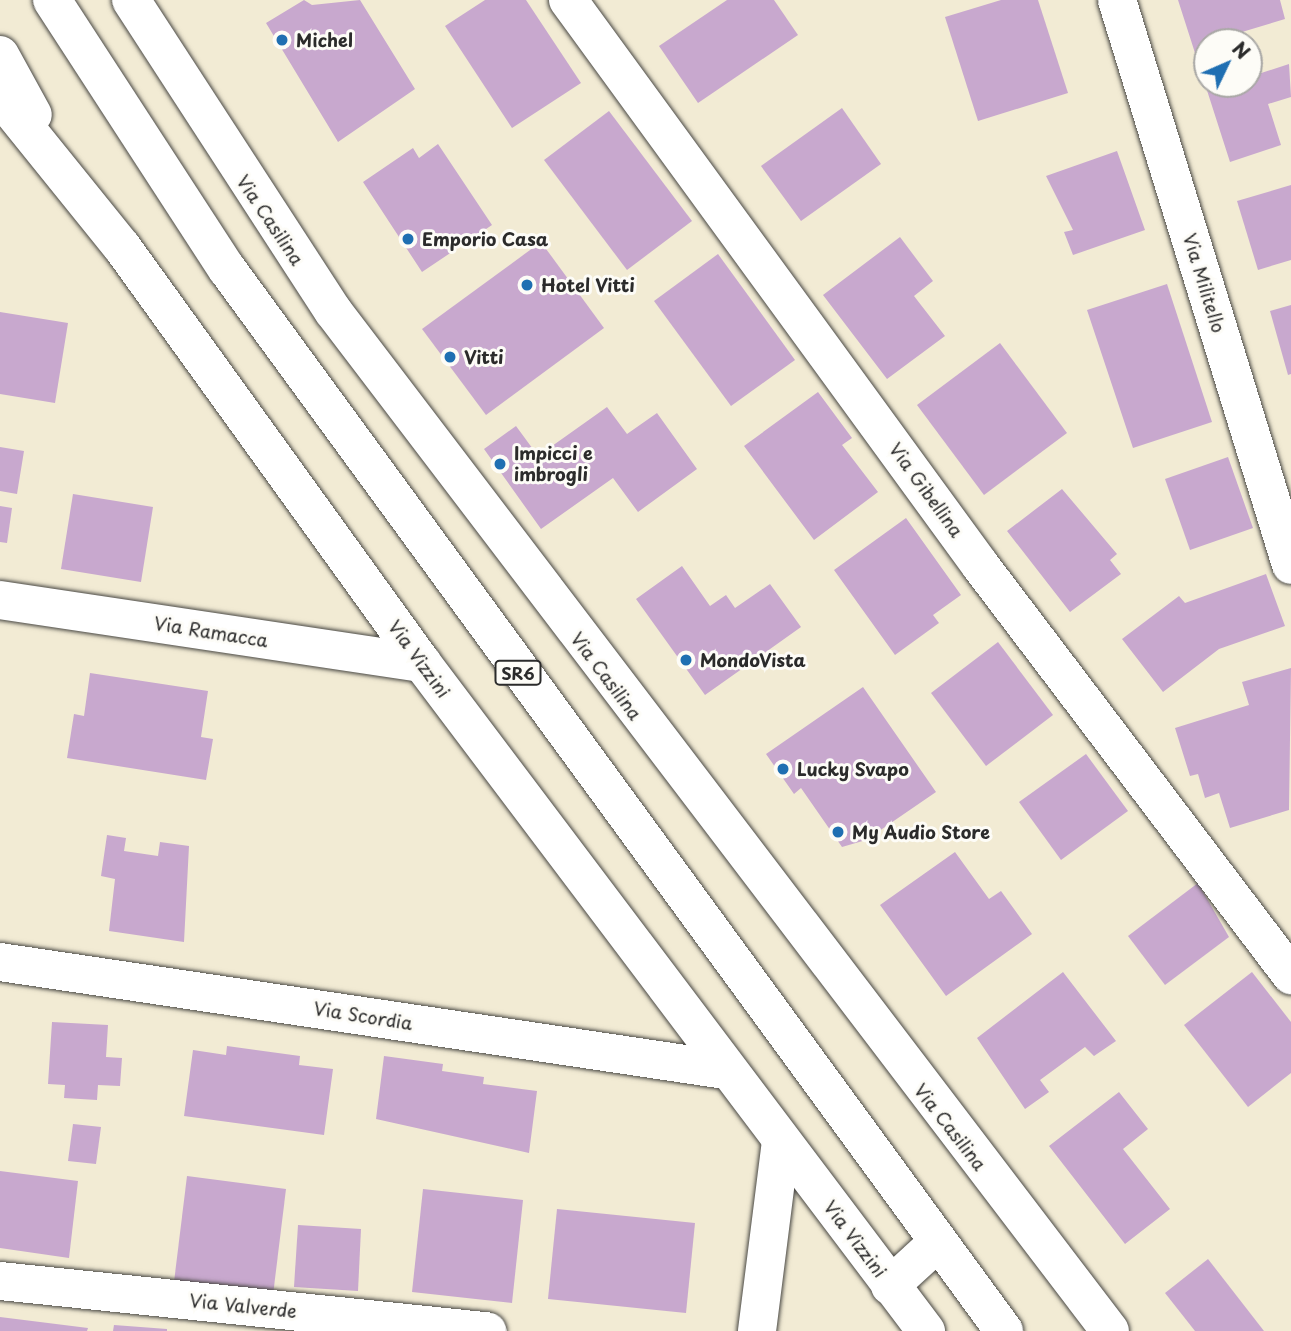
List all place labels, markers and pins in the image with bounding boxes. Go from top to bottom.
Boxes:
place label: Michel [296,29,353,51]
marker: Michel [274,32,290,48]
place label: Emporio Casa [422,228,549,250]
marker: Emporio Casa [400,231,416,247]
place label: Hotel Vitti [541,274,635,296]
marker: Hotel Vitti [519,277,535,293]
place label: Vitti [464,346,504,368]
marker: Vitti [442,349,458,365]
place label: Impicci e imbrogli [514,443,593,486]
marker: Impicci e imbrogli [492,456,508,472]
place label: MondoVista [700,649,806,671]
marker: MondoVista [678,652,694,668]
place label: Lucky Svapo [797,758,910,780]
marker: Lucky Svapo [775,761,791,777]
place label: My Audio Store [852,821,993,843]
marker: My Audio Store [830,824,846,840]

